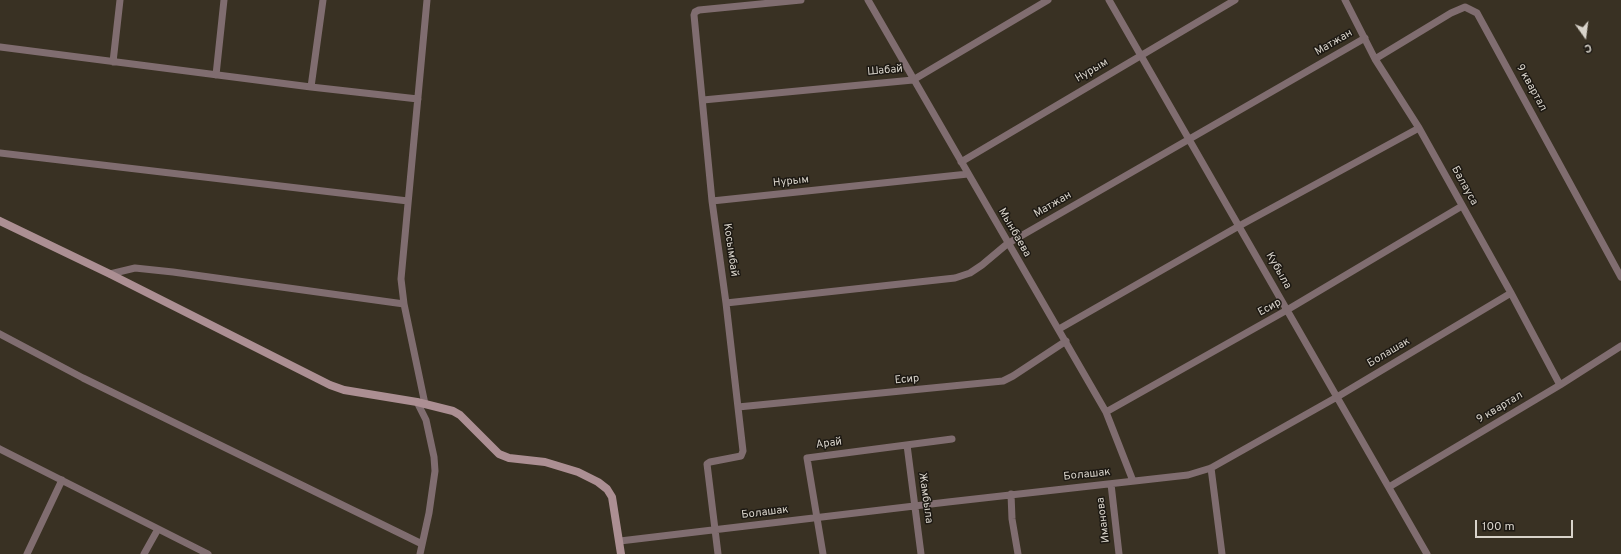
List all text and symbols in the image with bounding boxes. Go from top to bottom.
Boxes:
north arrow [1565,16,1605,56]
street label: Матжан [1313,27,1355,59]
text: С [1583,40,1593,55]
street label: Нурым [1073,56,1111,86]
street label: 9 квартал [1513,62,1549,114]
street label: Шабай [867,63,903,79]
street label: Балауса [1448,164,1480,208]
street label: Нурым [772,174,810,190]
street label: Матжан [1032,189,1074,221]
street label: Мынбаева [995,206,1033,260]
street label: Косымбай [720,223,740,277]
street label: Кубыла [1262,250,1294,292]
street label: Есир [1256,296,1284,320]
street label: Болашак [1365,335,1413,371]
street label: Есир [894,372,920,388]
street label: 9 квартал [1475,389,1525,427]
street label: Арай [815,436,843,452]
street label: Болашак [1063,466,1111,484]
street label: Жамбыла [915,472,935,524]
street label: Иманова [1095,496,1113,544]
street label: Болашак [741,504,789,522]
scale bar [1477,512,1575,538]
text: 100 m [1482,519,1515,535]

